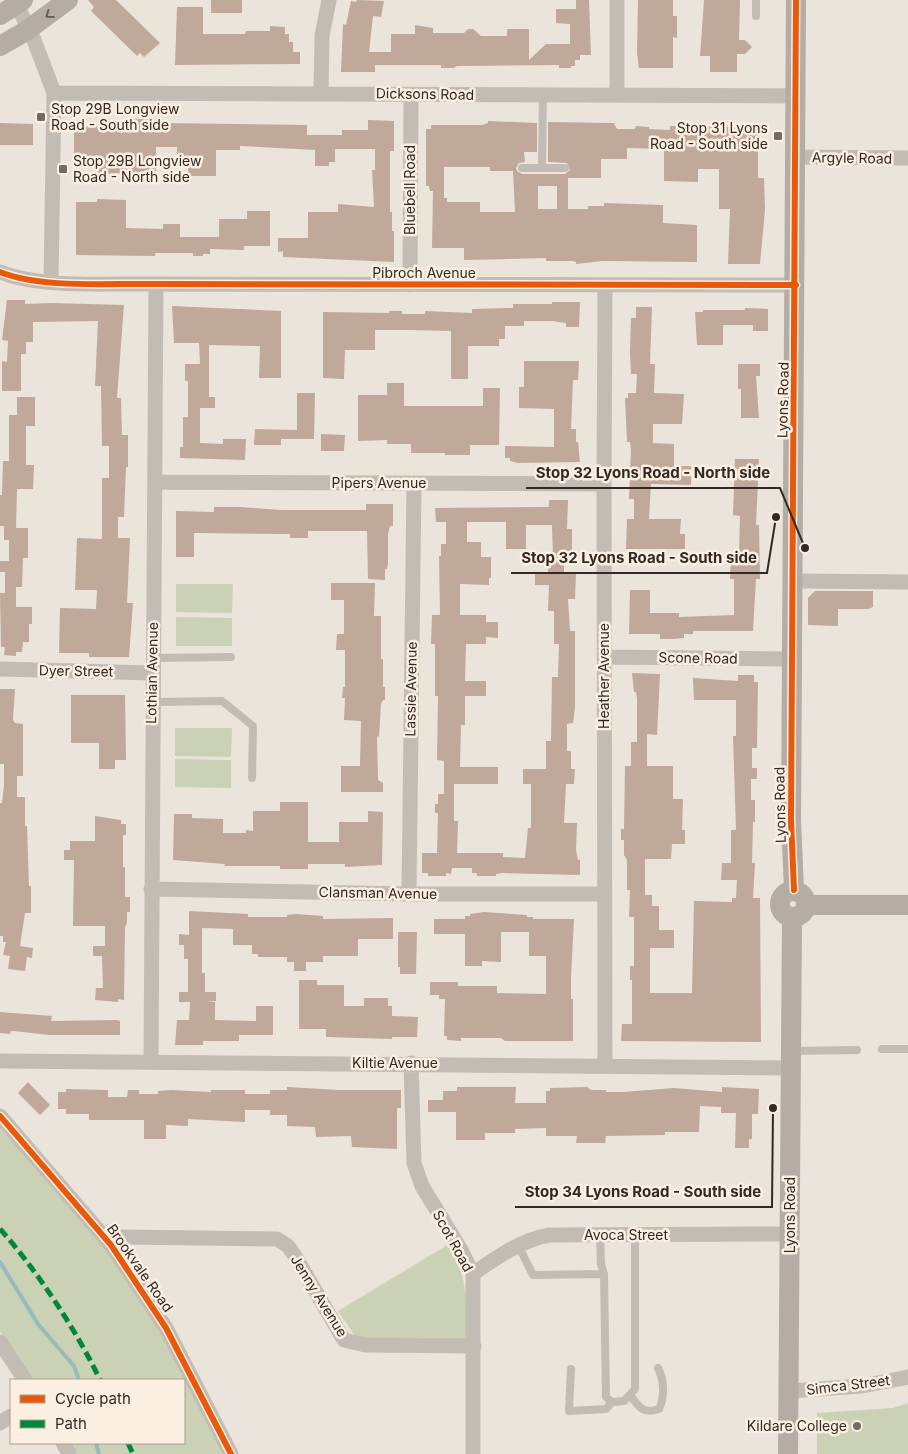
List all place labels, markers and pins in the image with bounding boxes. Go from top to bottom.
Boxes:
place label: Stop 29B Longview Road - South side [51,100,179,133]
marker: Stop 29B Longview Road - South side [35,111,47,123]
place label: Stop 31 Lyons Road - South side [650,119,768,152]
marker: Stop 31 Lyons Road - South side [772,130,784,142]
place label: Stop 29B Longview Road - North side [73,152,201,185]
marker: Stop 29B Longview Road - North side [57,163,69,175]
callout: Stop 32 Lyons Road - North side [526,458,780,488]
callout: Stop 32 Lyons Road - South side [511,543,767,573]
callout: Stop 34 Lyons Road - South side [515,1177,772,1207]
place label: Kildare College [747,1417,847,1434]
marker: Kildare College [851,1420,863,1432]

